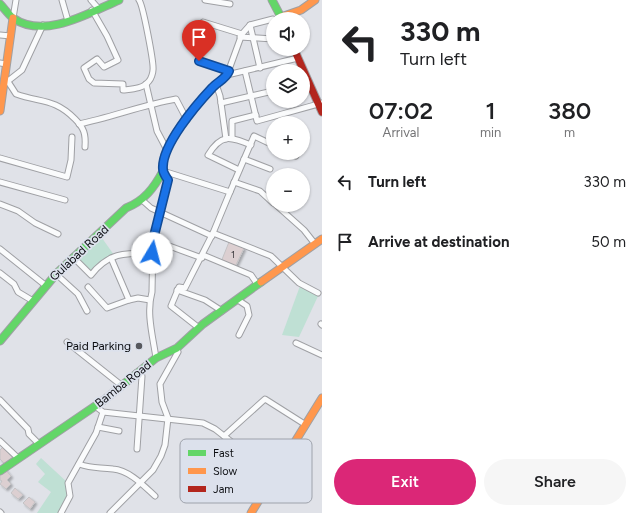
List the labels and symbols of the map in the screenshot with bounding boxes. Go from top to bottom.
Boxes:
pin [182,20,216,61]
street label: Gulabad Road [47,222,111,284]
position arrow [131,232,173,274]
house number: 1 [231,248,235,261]
place label: Paid Parking [66,339,131,353]
marker: Paid Parking [134,341,144,351]
street label: Bamba Road [92,358,154,410]
legend [180,439,312,503]
text: Fast [213,447,234,460]
text: Slow [213,465,237,478]
text: Jam [213,483,234,496]

